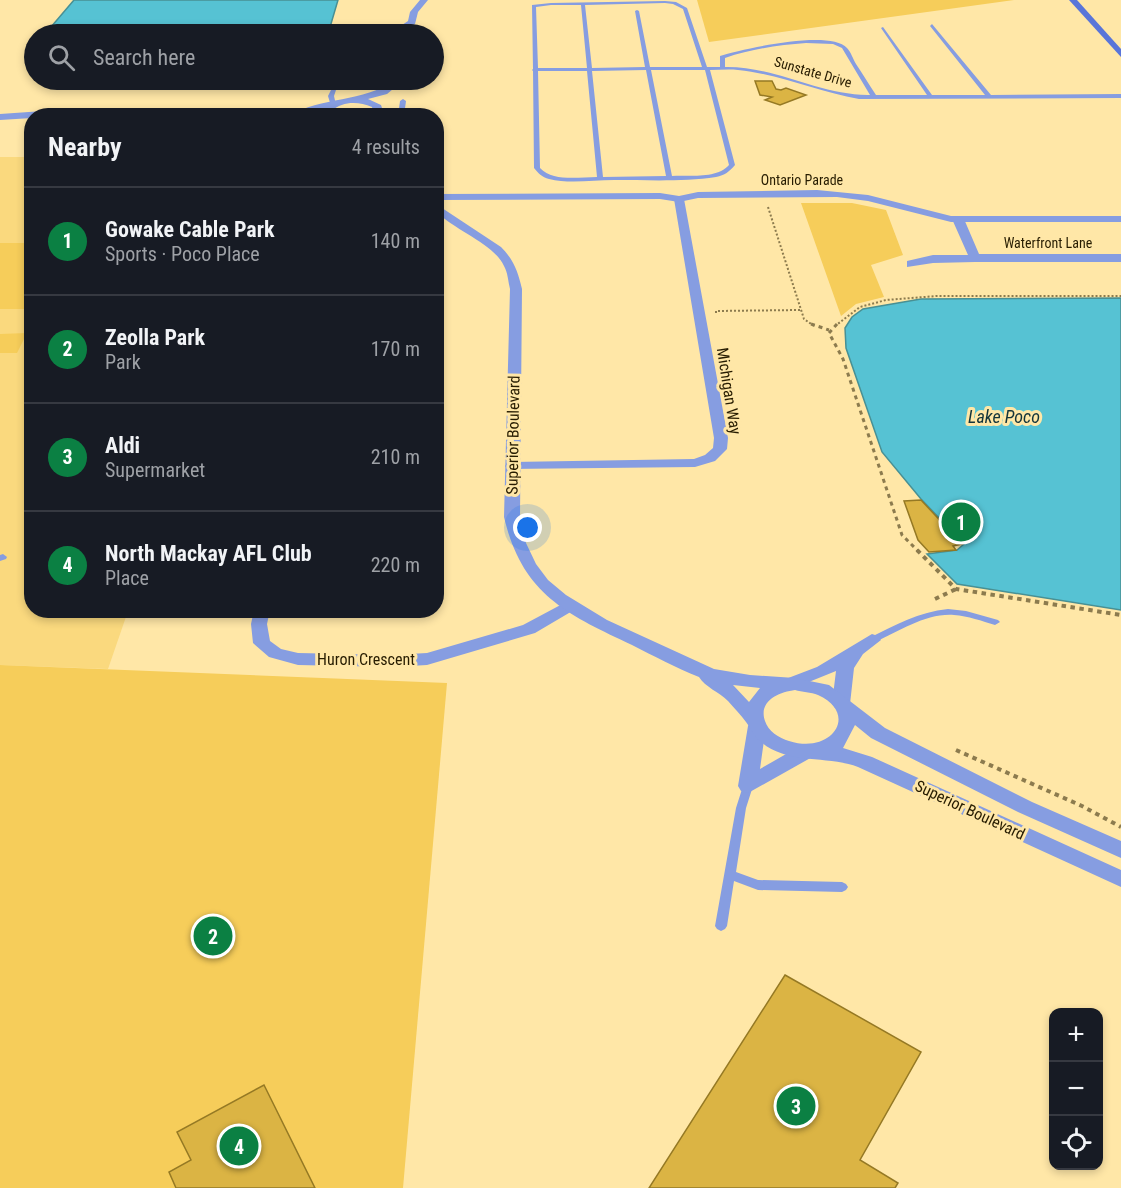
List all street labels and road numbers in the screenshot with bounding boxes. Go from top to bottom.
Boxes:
street label: Sunstate Drive [772,53,854,91]
street label: Ontario Parade [761,172,844,188]
street label: Waterfront Lane [1004,235,1093,251]
street label: Michigan Way [713,346,745,436]
street label: Superior Boulevard [502,375,524,495]
street label: Huron Crescent [317,650,415,669]
street label: Superior Boulevard [912,776,1028,844]

